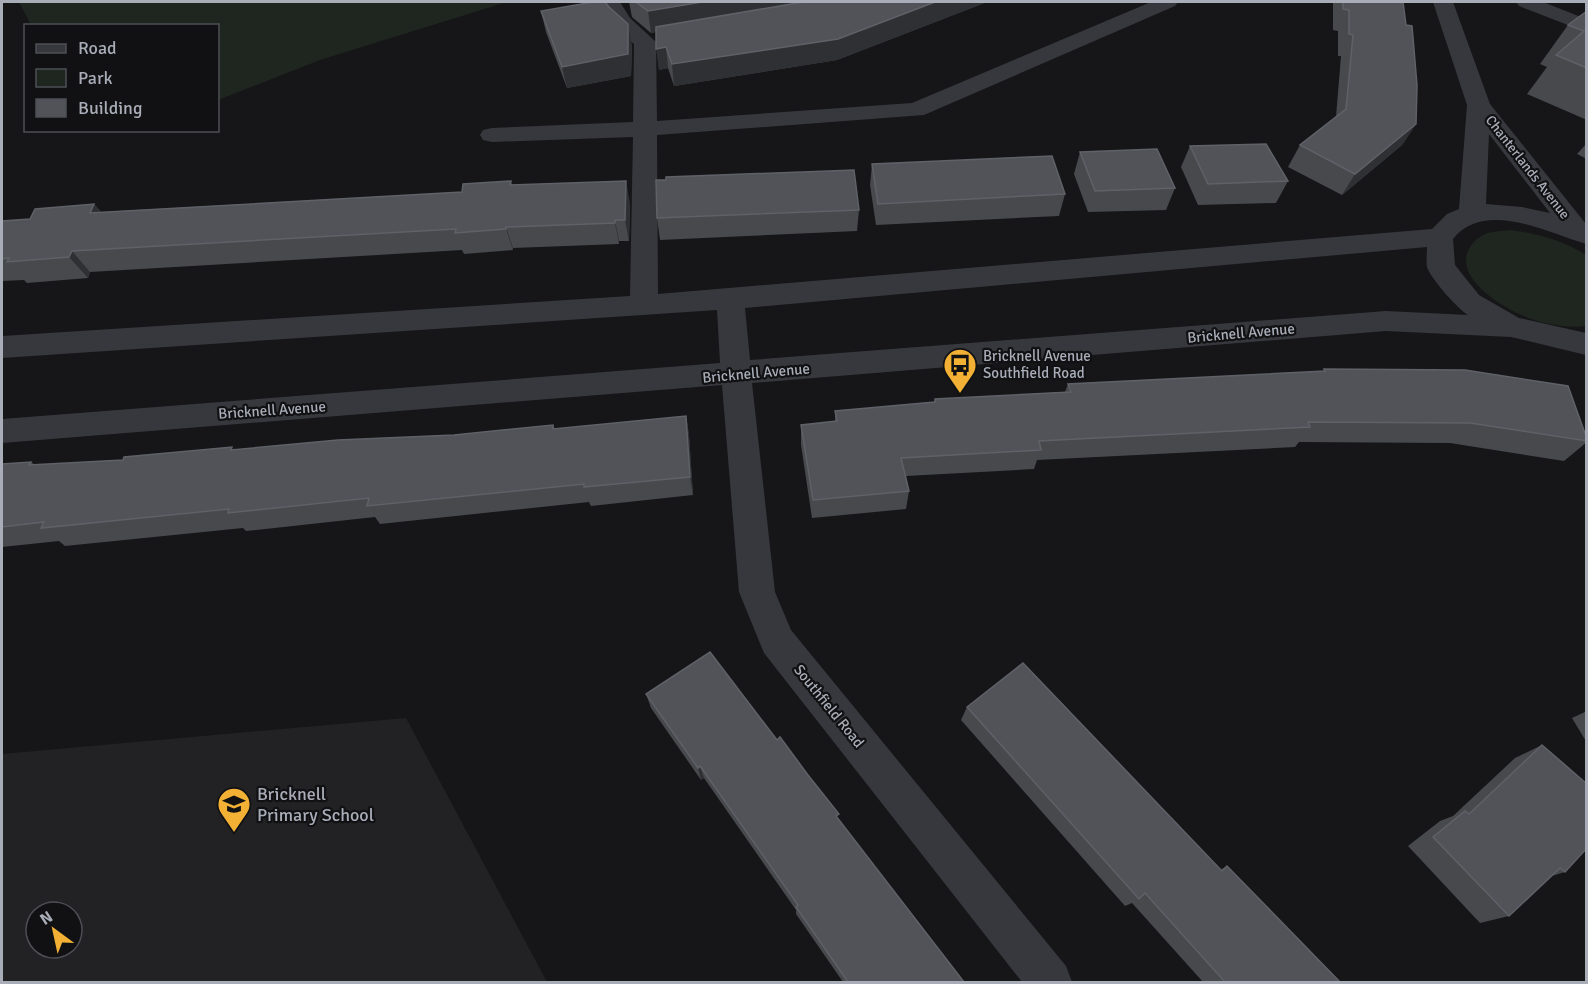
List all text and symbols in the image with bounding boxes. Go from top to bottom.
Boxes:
legend [24,24,219,132]
text: Road [78,37,117,59]
text: Park [78,67,113,89]
text: Building [78,97,142,119]
street label: Chanterlands Avenue [1482,112,1573,223]
street label: Bricknell Avenue [1186,319,1296,347]
bus stop icon: Bricknell Avenue Southfield Road [942,347,978,394]
place label: Bricknell Avenue Southfield Road [983,347,1091,382]
street label: Bricknell Avenue [701,359,811,387]
street label: Bricknell Avenue [218,397,326,423]
street label: Southfield Road [790,661,868,751]
place label: Bricknell Primary School [257,783,374,826]
school or university icon: Bricknell Primary School [216,786,252,833]
north arrow [24,900,84,960]
text: N [36,907,56,930]

